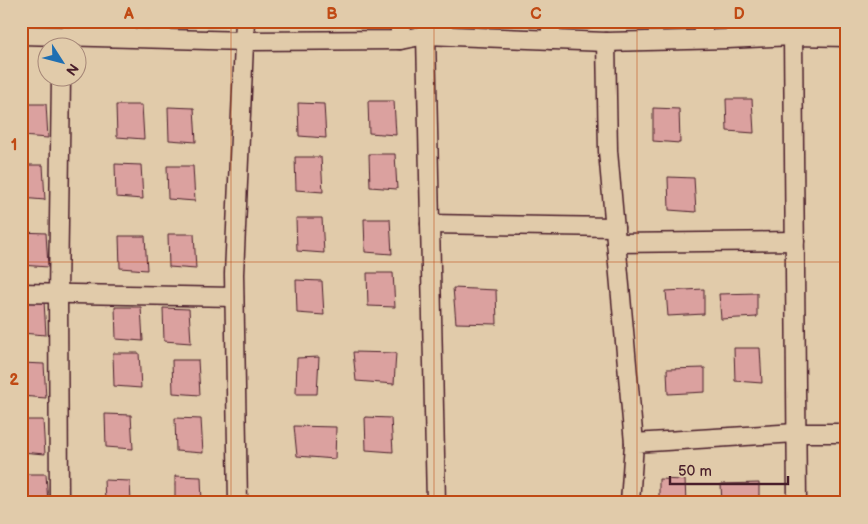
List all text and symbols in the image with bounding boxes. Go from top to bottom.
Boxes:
text: A [123,5,134,24]
text: B [326,5,338,24]
text: C [530,5,542,24]
text: D [733,5,745,24]
north arrow [38,38,88,88]
text: N [62,60,82,79]
text: 1 [11,136,17,155]
text: 2 [9,371,19,390]
scale bar [670,454,788,486]
text: 50 m [678,462,712,481]

